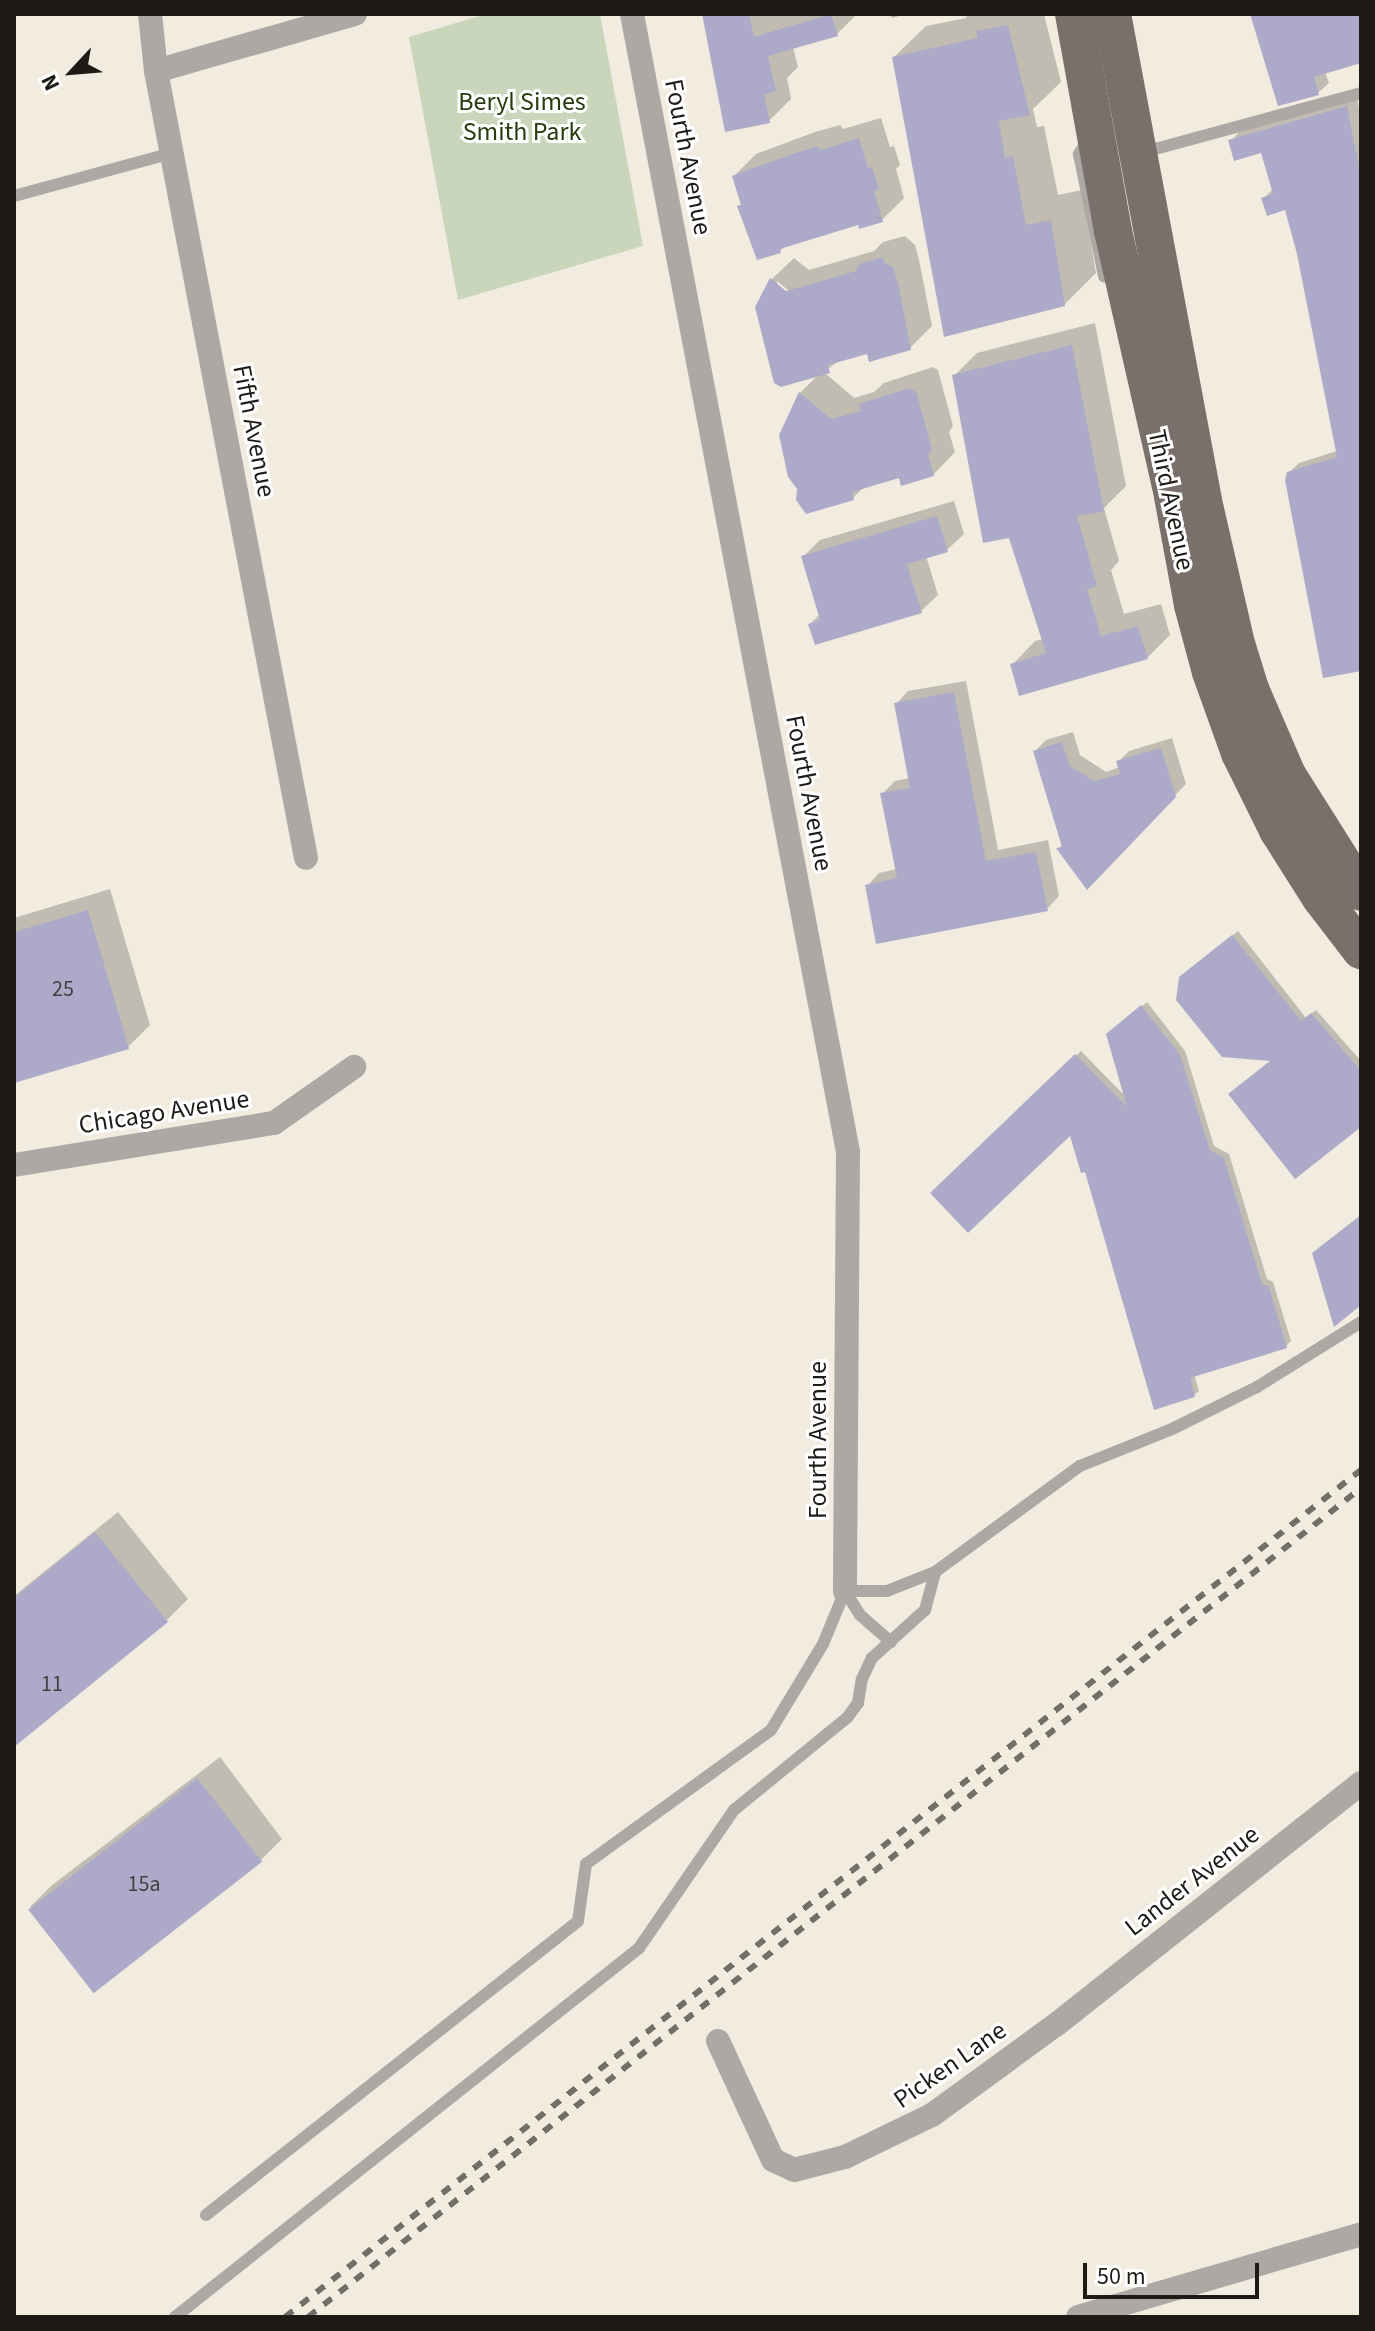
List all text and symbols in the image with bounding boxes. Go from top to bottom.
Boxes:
north arrow [32,32,112,112]
text: N [33,69,68,96]
street label: Fourth Avenue [658,76,718,238]
park label: Beryl Simes Smith Park [458,86,586,148]
street label: Fifth Avenue [226,362,282,500]
street label: Third Avenue [1141,427,1201,573]
street label: Fourth Avenue [779,712,839,874]
house number: 25 [52,977,74,1003]
street label: Chicago Avenue [76,1083,252,1141]
street label: Fourth Avenue [802,1361,834,1519]
house number: 11 [41,1672,63,1698]
street label: Lander Avenue [1119,1819,1265,1943]
house number: 15a [128,1872,160,1898]
street label: Picken Lane [888,2015,1012,2115]
scale bar [1087,2247,1263,2297]
text: 50 m [1097,2259,1146,2294]

